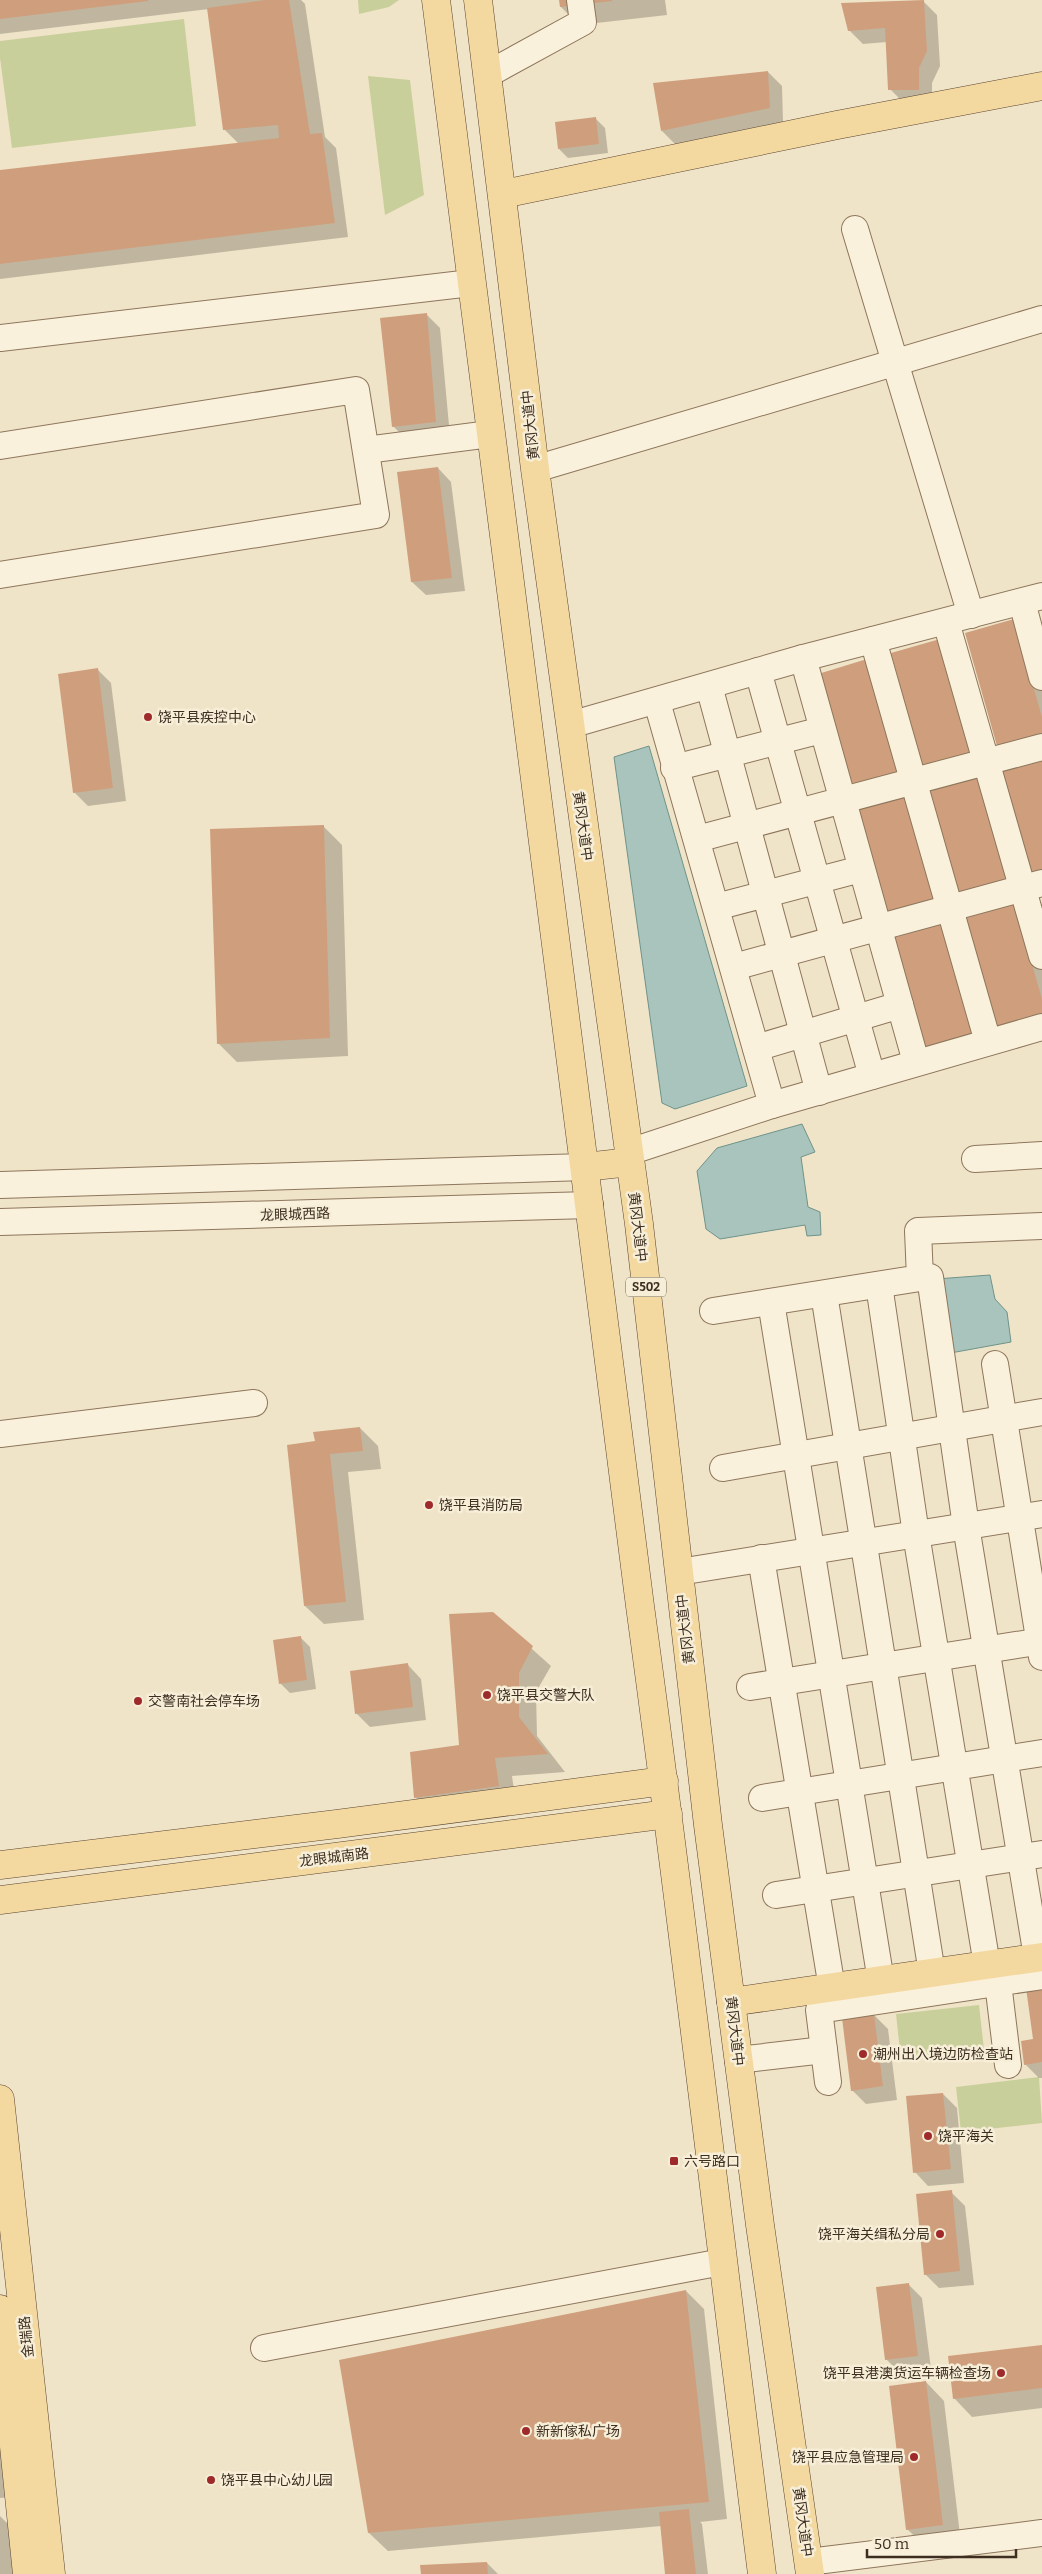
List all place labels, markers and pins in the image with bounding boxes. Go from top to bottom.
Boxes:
place label: 饶平县疾控中心 [158,709,256,726]
marker: 饶平县疾控中心 [142,711,154,723]
place label: 饶平县消防局 [439,1497,523,1514]
marker: 饶平县消防局 [423,1499,435,1511]
place label: 饶平县交警大队 [497,1687,595,1704]
marker: 饶平县交警大队 [481,1689,493,1701]
place label: 交警南社会停车场 [148,1693,260,1710]
marker: 交警南社会停车场 [132,1695,144,1707]
place label: 潮州出入境边防检查站 [873,2046,1013,2063]
marker: 潮州出入境边防检查站 [857,2048,869,2060]
place label: 饶平海关 [938,2128,994,2145]
marker: 饶平海关 [922,2130,934,2142]
place label: 六号路口 [684,2153,740,2170]
marker: 六号路口 [668,2155,680,2167]
place label: 饶平海关缉私分局 [818,2226,930,2243]
marker: 饶平海关缉私分局 [934,2228,946,2240]
place label: 饶平县港澳货运车辆检查场 [823,2365,991,2382]
marker: 饶平县港澳货运车辆检查场 [995,2367,1007,2379]
place label: 新新傢私广场 [536,2423,620,2440]
marker: 新新傢私广场 [520,2425,532,2437]
place label: 饶平县应急管理局 [792,2449,904,2466]
marker: 饶平县应急管理局 [908,2451,920,2463]
place label: 饶平县中心幼儿园 [221,2472,333,2489]
marker: 饶平县中心幼儿园 [205,2474,217,2486]

